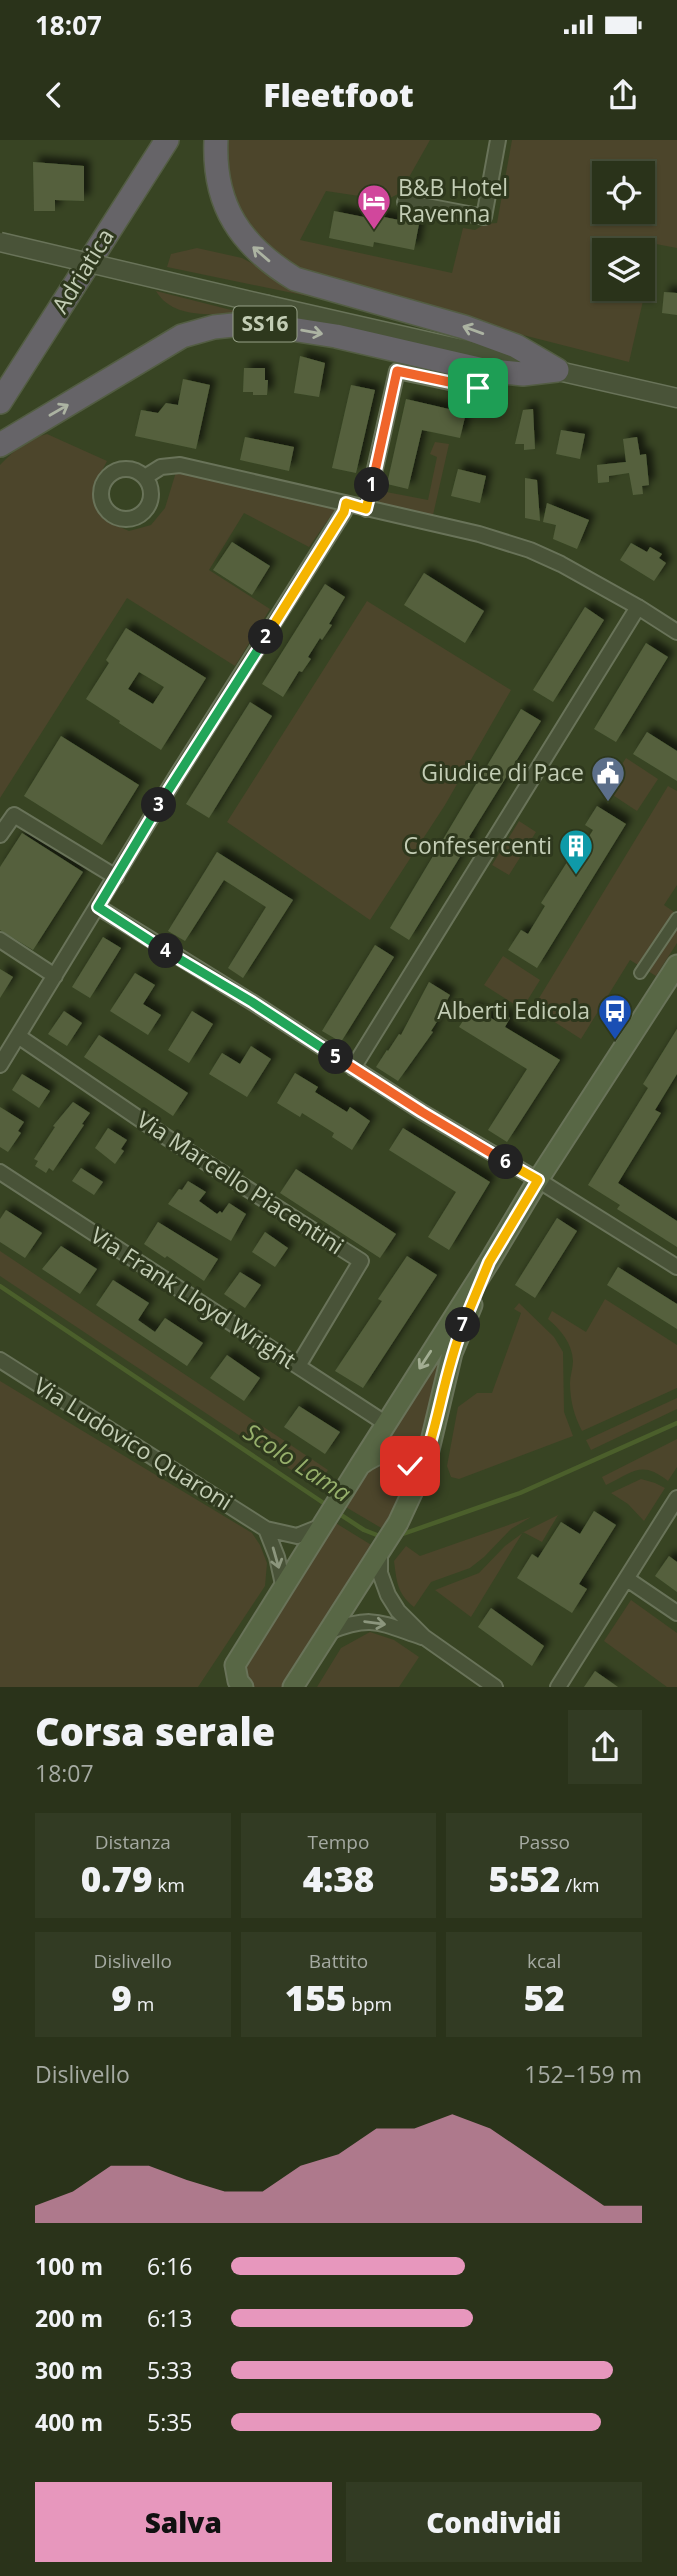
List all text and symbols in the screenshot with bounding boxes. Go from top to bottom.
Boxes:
text: 18:07 [35,7,102,43]
text: Fleetfoot [263,73,414,116]
icon: back [35,76,73,114]
icon: share [604,76,642,114]
map controls [592,161,655,301]
button: locate [592,161,655,224]
place label: B&B Hotel Ravenna [398,171,508,229]
hotel icon: B&B Hotel Ravenna [355,182,393,231]
street label: Adriatica [44,222,121,319]
button: layers [592,238,655,301]
one-way arrow [252,246,270,262]
road number: SS16 [233,306,296,342]
one-way arrow [463,323,485,335]
one-way arrow [300,326,323,339]
pin [448,358,508,418]
icon: arrive [459,369,497,407]
one-way arrow [48,403,68,417]
pin: 1 [354,468,390,502]
text: 1 [366,471,377,497]
pin: 2 [248,620,284,654]
text: 2 [260,623,271,649]
public building icon: Giudice di Pace [589,754,627,803]
place label: Giudice di Pace [421,756,584,788]
pin: 3 [142,788,176,822]
text: 3 [153,791,164,817]
building icon: Confesercenti [557,827,595,876]
place label: Confesercenti [404,829,552,861]
pin: 4 [148,934,184,968]
text: 4 [160,937,171,963]
bus stop icon: Alberti Edicola [596,992,634,1041]
place label: Alberti Edicola [437,994,590,1026]
pin: 5 [318,1040,354,1074]
text: 5 [330,1043,341,1069]
street label: Via Marcello Piacentini [131,1103,350,1261]
pin: 6 [489,1144,524,1180]
text: 6 [500,1148,511,1174]
street label: Via Frank Lloyd Wright [85,1219,302,1376]
pin: 7 [446,1308,480,1342]
text: 7 [457,1311,468,1337]
one-way arrow [418,1350,432,1370]
street label: Via Ludovico Quaroni [28,1369,239,1517]
water label: Scolo Lama [238,1415,358,1509]
pin [380,1436,440,1496]
icon: check [391,1447,429,1485]
one-way arrow [271,1547,284,1569]
one-way arrow [363,1617,386,1630]
text: Corsa serale [35,1705,275,1757]
button: share [568,1710,642,1784]
text: 18:07 [35,1757,94,1789]
text: Distanza [95,1829,171,1855]
text: Tempo [308,1829,369,1855]
text: Passo [518,1829,570,1855]
text: 0.79 [81,1855,152,1902]
text: 4:38 [303,1855,374,1902]
text: 5:52 [489,1855,560,1902]
text: km [152,1872,185,1898]
text: /km [560,1872,600,1898]
text: Dislivello [94,1948,172,1974]
text: Battito [309,1948,368,1974]
text: kcal [527,1948,561,1974]
text: 9 [111,1974,132,2021]
text: 155 [285,1974,346,2021]
text: 52 [524,1974,565,2021]
text: m [132,1991,154,2017]
text: bpm [346,1991,392,2017]
text: Dislivello [35,2058,130,2090]
text: 152–159 m [524,2058,642,2090]
text: 100 m [35,2250,103,2282]
text: 6:16 [147,2250,193,2282]
text: 200 m [35,2302,103,2334]
text: 6:13 [147,2302,193,2334]
text: 300 m [35,2354,103,2386]
text: 5:33 [147,2354,193,2386]
text: 400 m [35,2406,103,2438]
text: 5:35 [147,2406,193,2438]
button: Salva [35,2482,332,2562]
button: Condividi [346,2482,642,2562]

